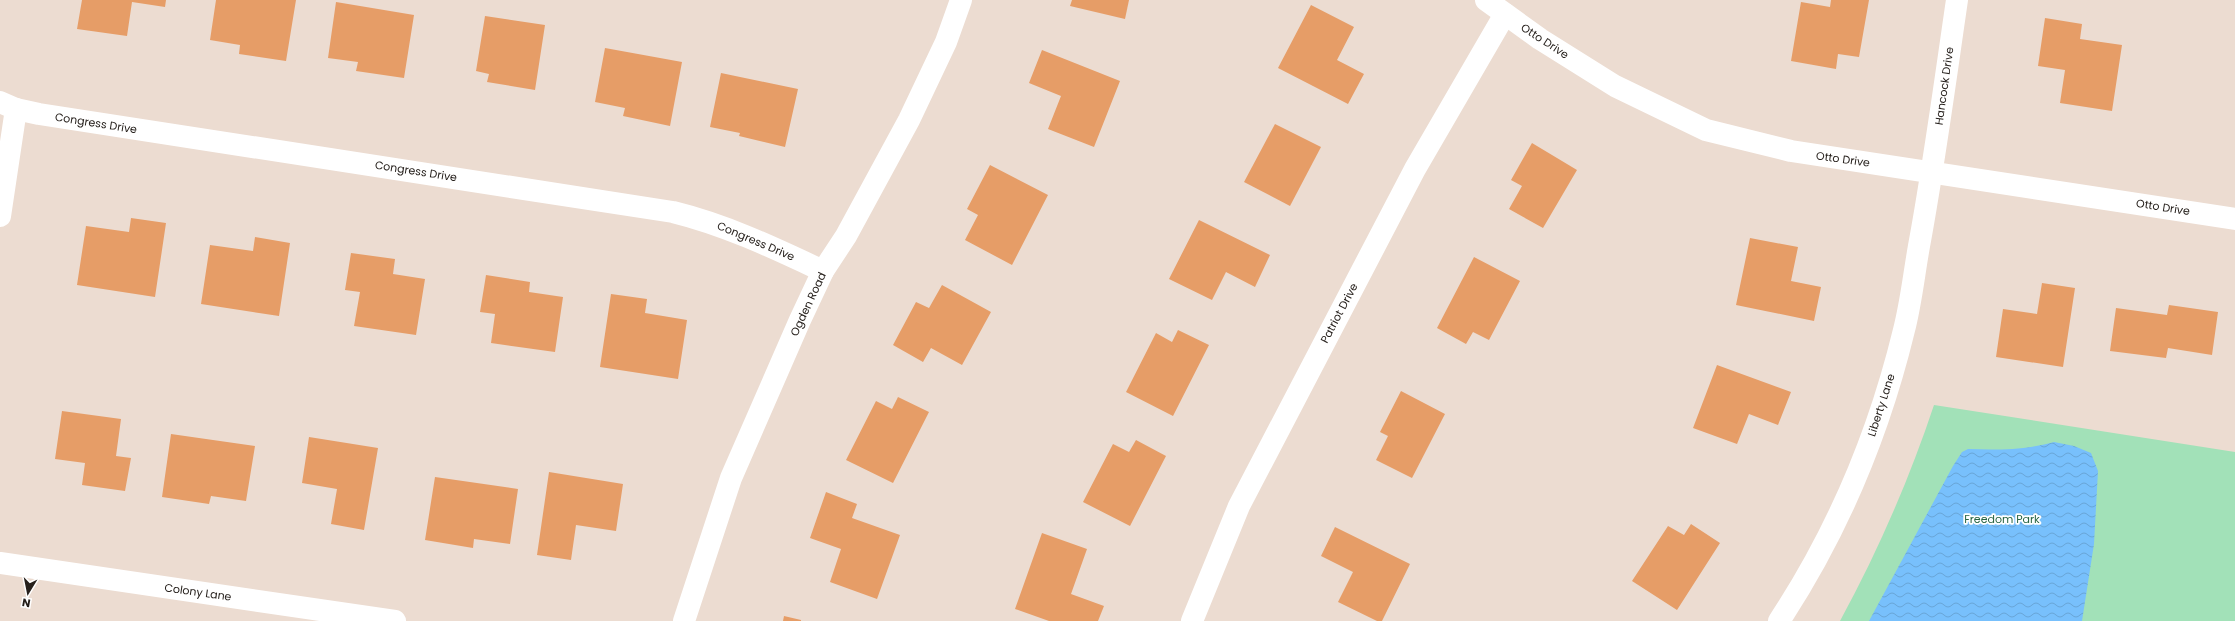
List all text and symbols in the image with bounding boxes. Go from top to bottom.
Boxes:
street label: Otto Drive [1518,20,1572,63]
street label: Hancock Drive [1931,46,1957,126]
street label: Congress Drive [54,109,138,137]
street label: Otto Drive [1815,147,1871,171]
street label: Congress Drive [374,157,458,185]
street label: Otto Drive [2135,195,2191,219]
street label: Congress Drive [715,217,797,265]
street label: Ogden Road [786,269,830,339]
street label: Patriot Drive [1316,280,1362,346]
street label: Liberty Lane [1863,371,1899,438]
park label: Freedom Park [1964,511,2040,527]
north arrow [8,573,48,613]
street label: Colony Lane [163,579,233,605]
text: N [21,594,32,611]

